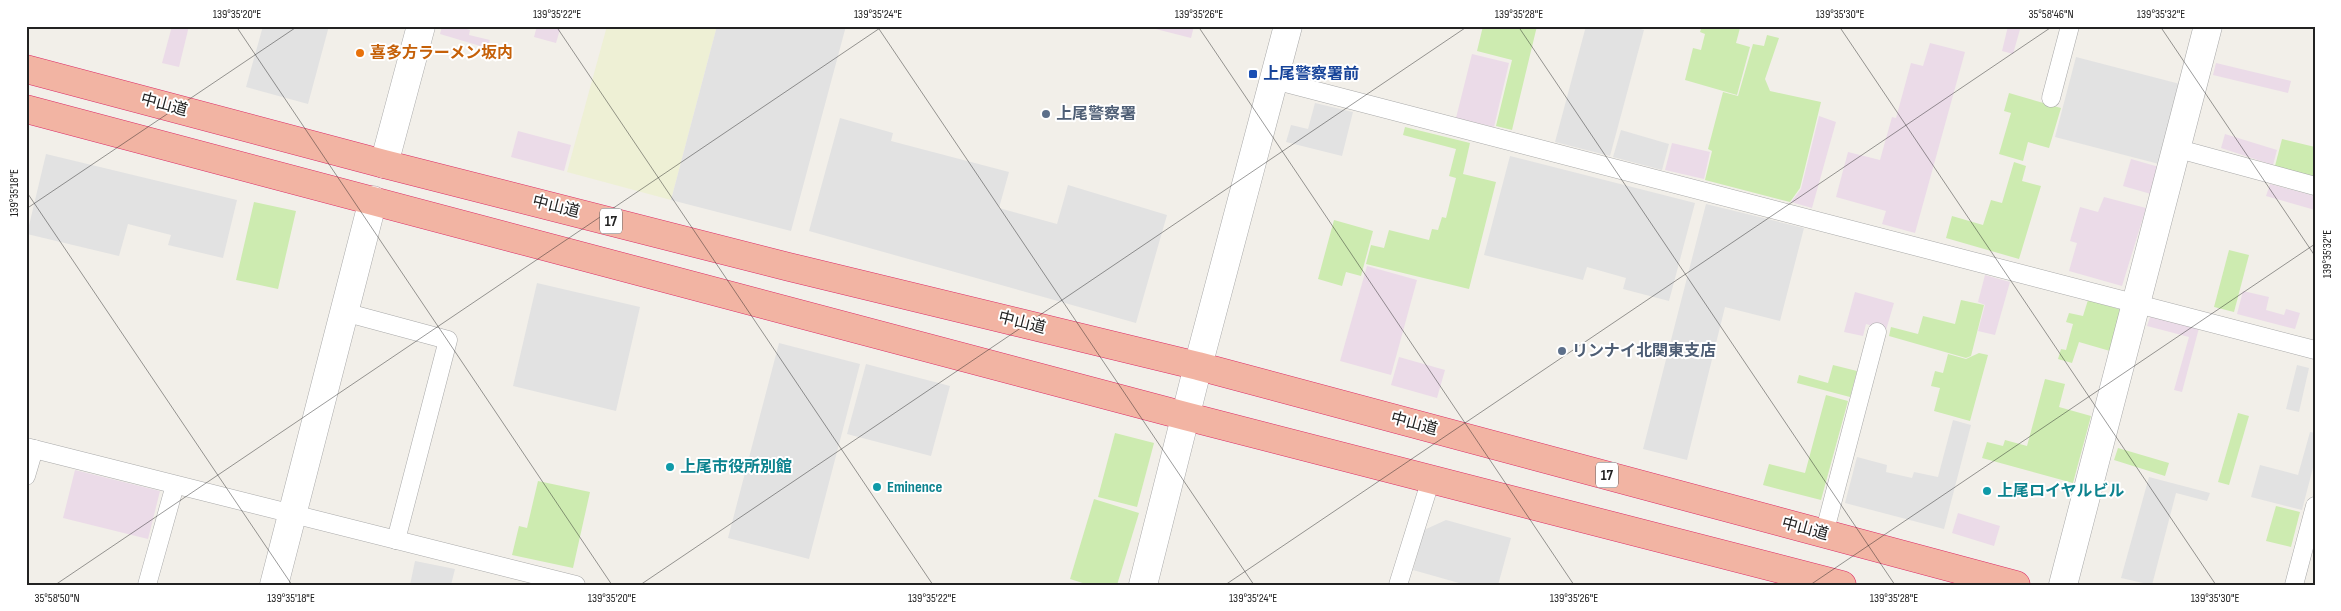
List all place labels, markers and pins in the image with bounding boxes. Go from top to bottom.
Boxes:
place label: 喜多方ラーメン坂内 [370,44,513,63]
marker: 喜多方ラーメン坂内 [354,47,366,59]
place label: 上尾警察署前 [1263,65,1359,84]
marker: 上尾警察署前 [1247,68,1259,80]
place label: 上尾警察署 [1056,105,1136,124]
marker: 上尾警察署 [1040,108,1052,120]
place label: リンナイ北関東支店 [1572,342,1716,361]
marker: リンナイ北関東支店 [1556,345,1568,357]
place label: 上尾市役所別館 [680,458,792,477]
marker: 上尾市役所別館 [664,461,676,473]
place label: Eminence [887,478,943,497]
marker: Eminence [871,481,883,493]
place label: 上尾ロイヤルビル [1997,482,2125,501]
marker: 上尾ロイヤルビル [1981,485,1993,497]

